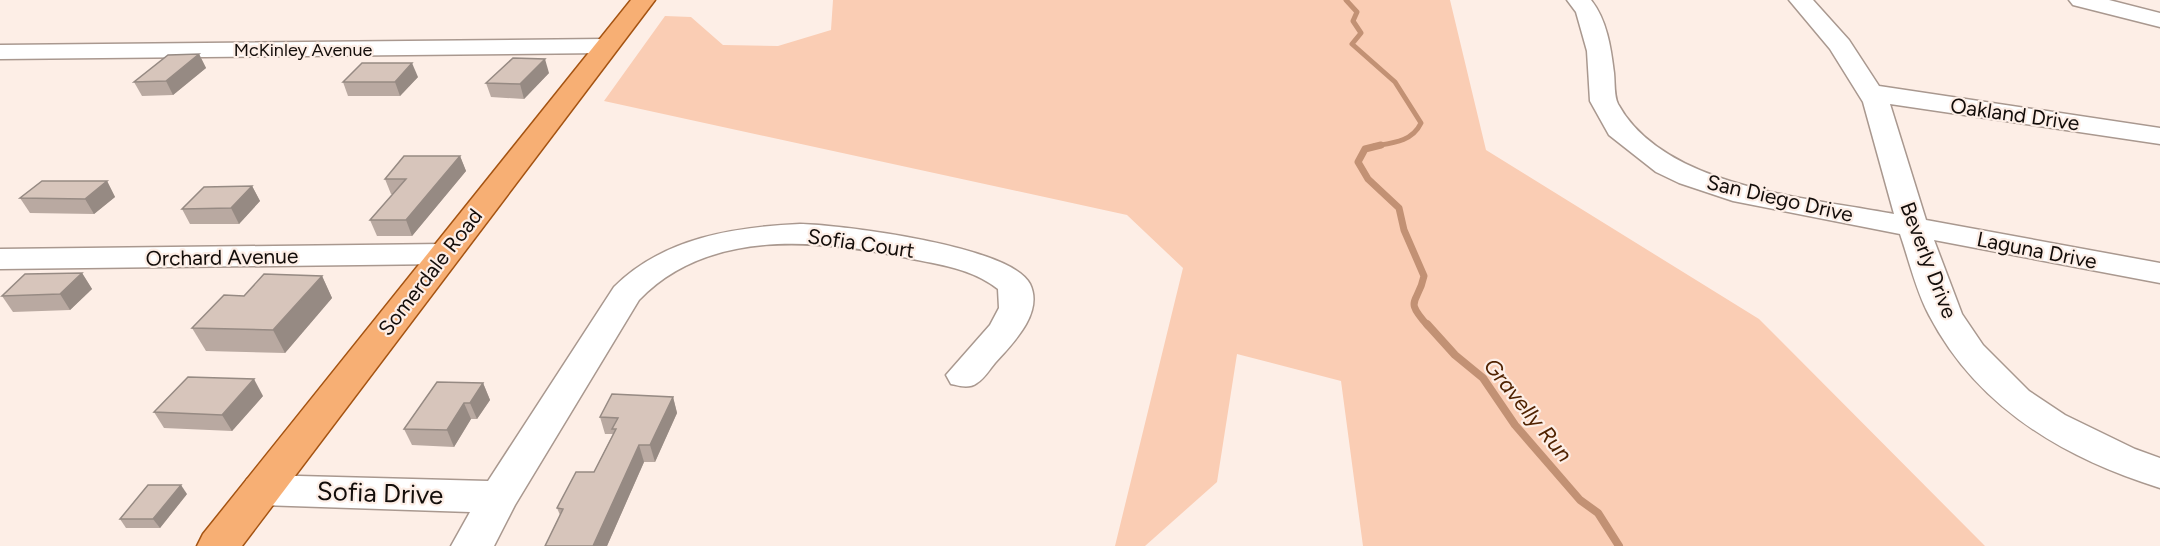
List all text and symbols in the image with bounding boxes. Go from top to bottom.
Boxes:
street label: McKinley Avenue [234,39,372,61]
street label: Oakland Drive [1949,93,2081,135]
street label: San Diego Drive [1704,169,1856,227]
street label: Beverly Drive [1895,198,1963,322]
street label: Somerdale Road [373,204,487,340]
street label: Sofia Court [806,223,916,263]
street label: Laguna Drive [1975,226,2099,274]
street label: Orchard Avenue [145,243,299,271]
water label: Gravelly Run [1478,353,1578,467]
street label: Sofia Drive [316,475,444,511]

